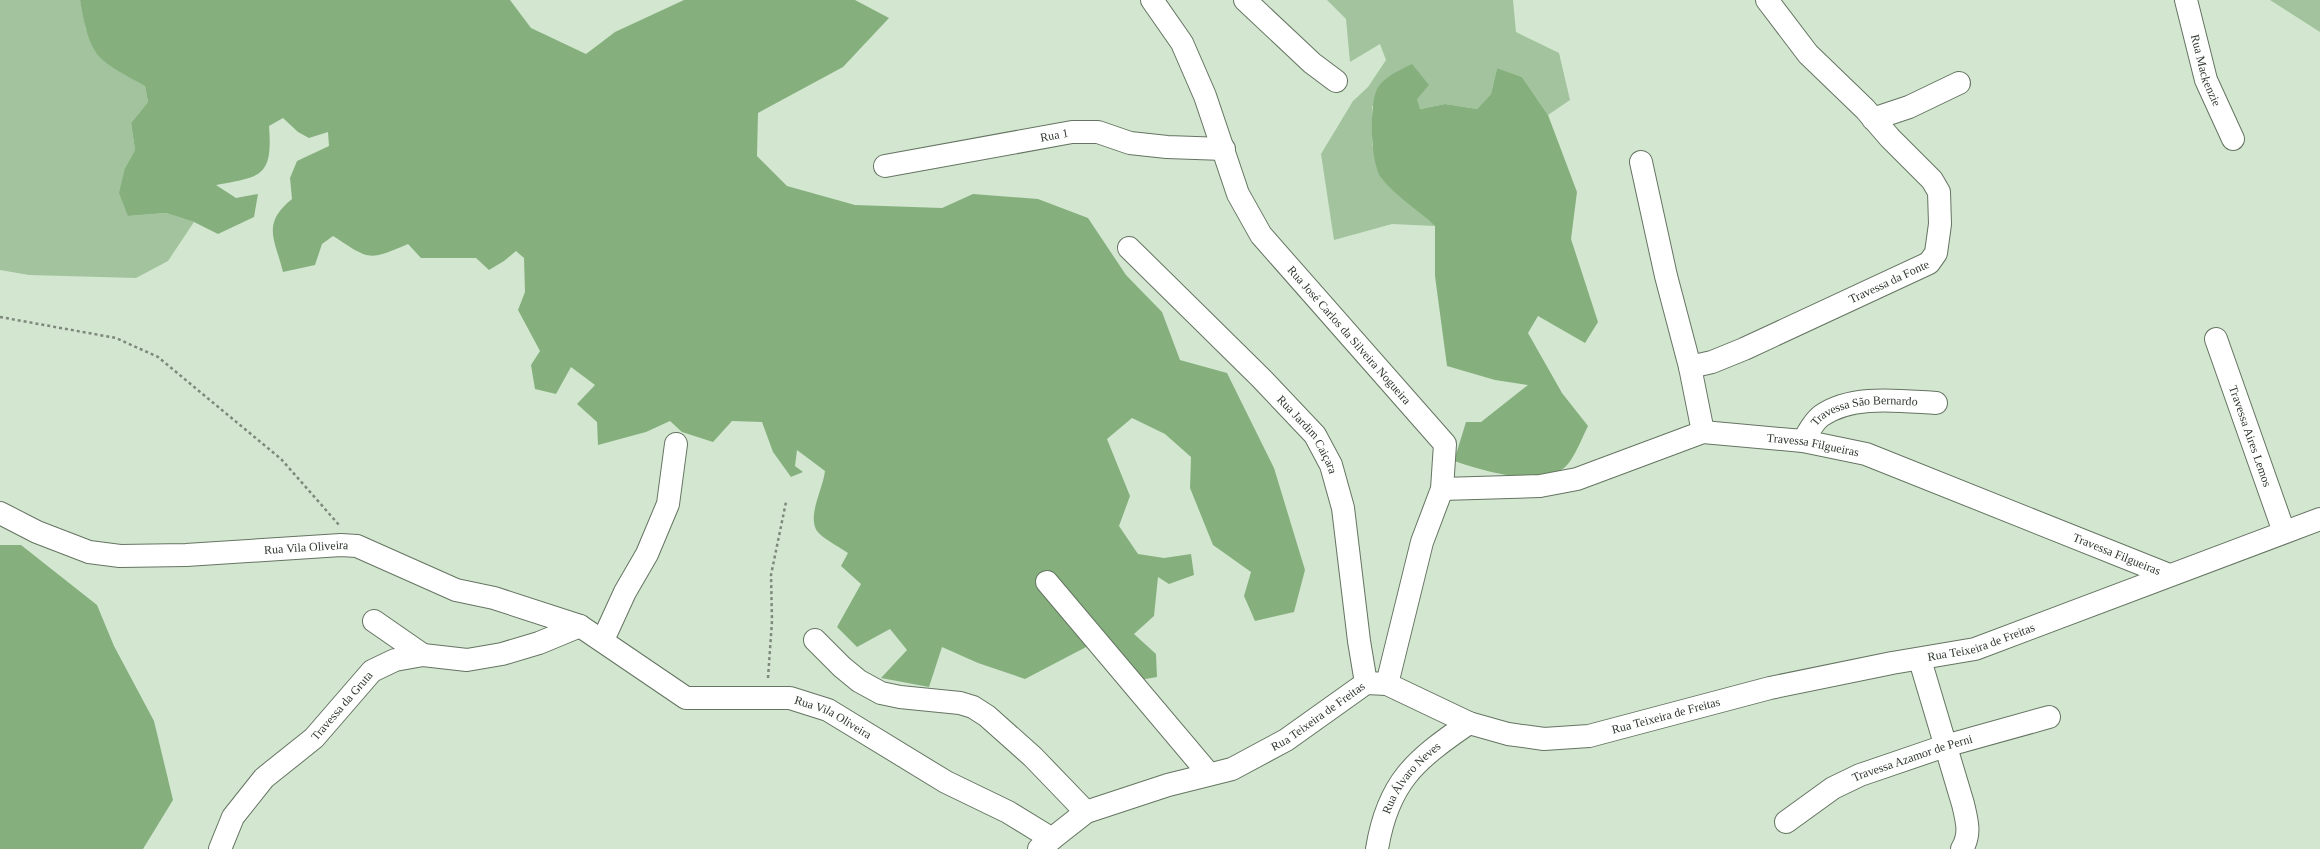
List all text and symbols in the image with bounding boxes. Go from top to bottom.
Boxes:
street label: Rua Mackenzie [2188,33,2224,108]
street label: Rua 1 [1039,126,1069,145]
street label: Travessa da Fonte [1847,257,1931,306]
street label: Rua José Carlos da Silveira Nogueira [1284,263,1414,408]
street label: Travessa Aires Lemos [2226,384,2275,489]
street label: Rua Jardim Caiçara [1274,392,1340,476]
street label: Travessa São Bernardo [1808,393,1918,429]
street label: Travessa Filgueiras [1766,431,1861,459]
street label: Travessa Filgueiras [2071,530,2163,578]
street label: Rua Vila Oliveira [264,538,349,557]
street label: Rua Teixeira de Freitas [1926,620,2037,664]
street label: Travessa da Gruta [308,668,376,743]
street label: Rua Teixeira de Freitas [1269,679,1368,754]
street label: Rua Vila Oliveira [793,693,875,742]
street label: Rua Teixeira de Freitas [1610,694,1722,737]
street label: Travessa Azamor de Perni [1850,732,1975,785]
street label: Rua Álvaro Neves [1379,739,1444,816]

